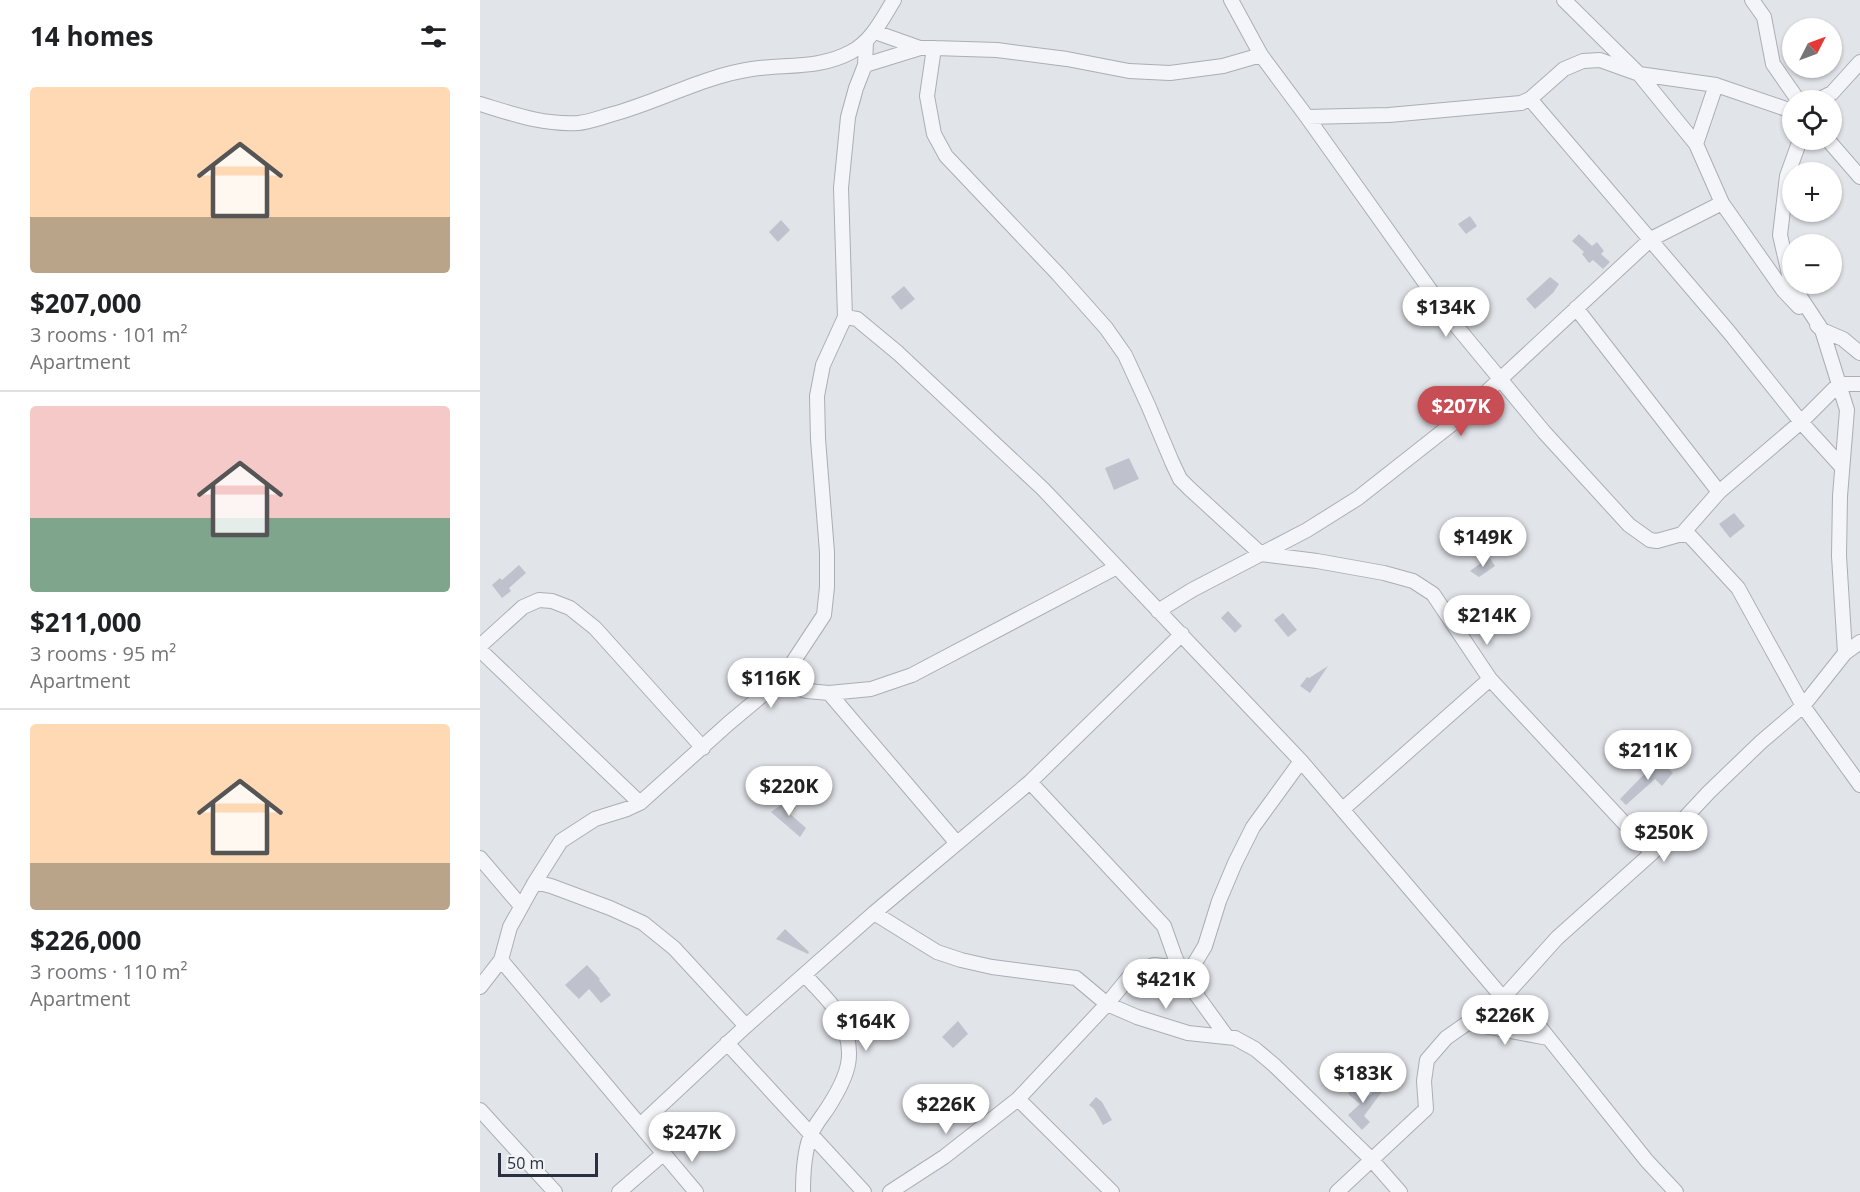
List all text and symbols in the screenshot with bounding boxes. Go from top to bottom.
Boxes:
text: 14 homes [30,18,154,54]
north arrow [1782,18,1842,78]
map controls [1782,18,1842,294]
icon: filters [417,20,450,53]
button: locate [1782,90,1842,150]
icon: home [186,126,294,234]
button: + [1782,162,1842,222]
button: − [1782,234,1842,294]
text: $207,000 [30,285,141,321]
pin: $134K [1404,287,1488,338]
text: $134K [1416,293,1476,320]
text: 3 rooms · 101 m² [30,321,188,348]
text: Apartment [30,348,130,375]
pin: $207K [1419,386,1503,437]
text: $207K [1431,392,1491,419]
icon: home [186,445,294,553]
pin: $149K [1441,517,1525,568]
text: $149K [1453,523,1513,550]
pin: $214K [1445,595,1529,646]
text: $214K [1457,601,1517,628]
text: $211,000 [30,604,141,640]
text: 3 rooms · 95 m² [30,640,176,667]
pin: $116K [729,658,813,709]
text: $116K [741,664,801,691]
text: Apartment [30,667,130,694]
pin: $211K [1606,730,1690,781]
text: $211K [1618,736,1678,763]
icon: home [186,763,294,871]
pin: $220K [747,766,831,817]
text: $220K [759,772,819,799]
pin: $250K [1622,812,1706,863]
text: $250K [1634,818,1694,845]
text: $226,000 [30,922,141,958]
text: 3 rooms · 110 m² [30,958,188,985]
pin: $421K [1124,959,1208,1010]
text: $421K [1136,965,1196,992]
text: Apartment [30,985,130,1012]
pin: $226K [1463,995,1547,1046]
pin: $164K [824,1001,908,1052]
text: $226K [1475,1001,1535,1028]
text: $164K [836,1007,896,1034]
pin: $183K [1321,1053,1405,1104]
text: $183K [1333,1059,1393,1086]
pin: $226K [904,1084,988,1135]
text: $226K [916,1090,976,1117]
pin: $247K [650,1112,734,1163]
text: $247K [662,1118,722,1145]
scale bar [498,1150,598,1178]
text: 50 m [507,1152,544,1174]

